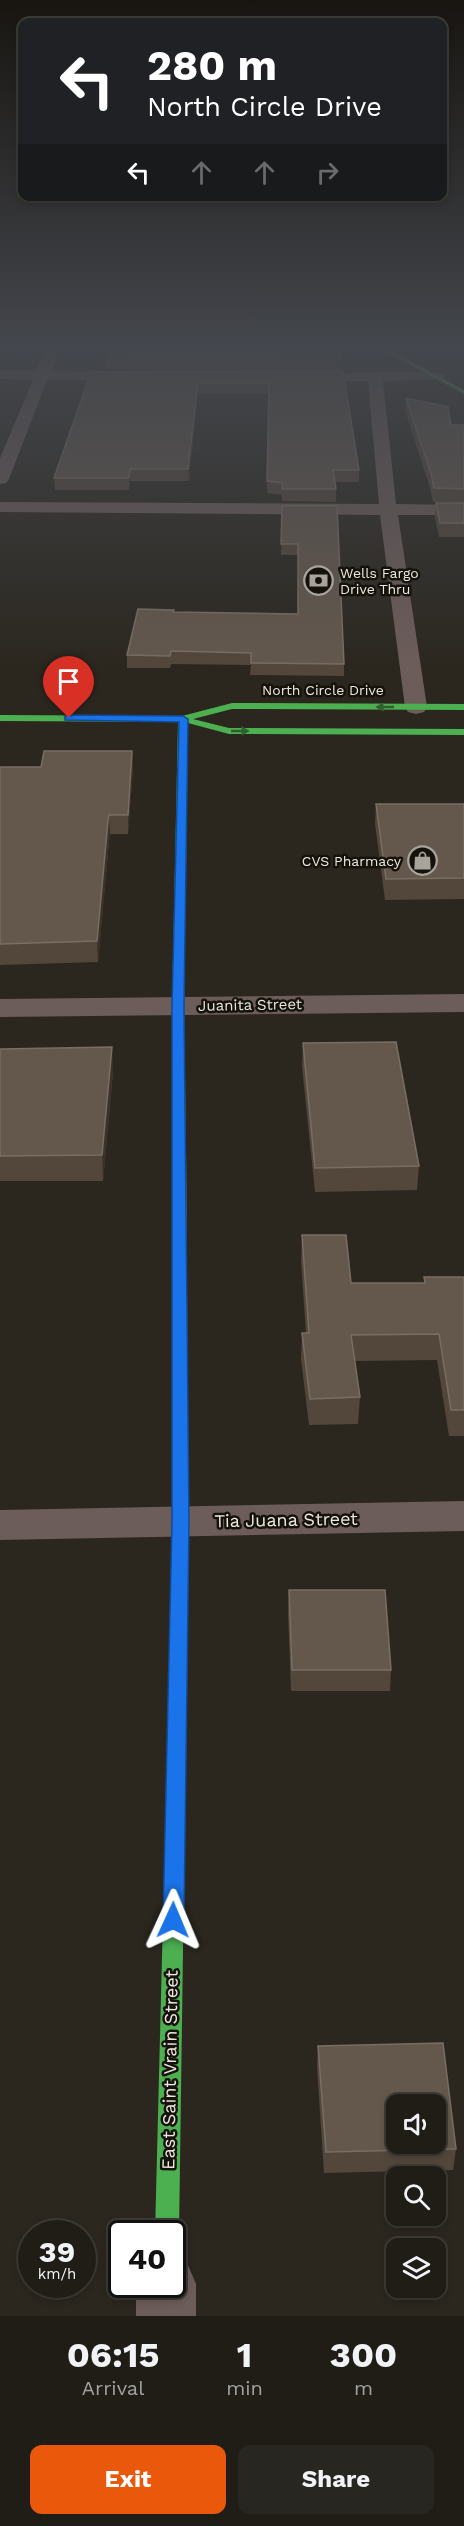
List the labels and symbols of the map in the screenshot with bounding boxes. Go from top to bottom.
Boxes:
bank icon: Wells Fargo Drive Thru [303,565,335,597]
place label: Wells Fargo Drive Thru [340,565,419,597]
pin [43,656,94,718]
street label: North Circle Drive [262,682,384,698]
one-way arrow [375,702,394,712]
one-way arrow [231,726,250,736]
shop icon: CVS Pharmacy [406,845,438,877]
place label: CVS Pharmacy [302,853,402,869]
street label: Juanita Street [198,995,303,1015]
street label: Tia Juana Street [214,1508,358,1531]
position arrow [141,1888,205,1952]
street label: East Saint Vrain Street [157,1969,182,2170]
speed limit sign: 40 [108,2220,186,2298]

